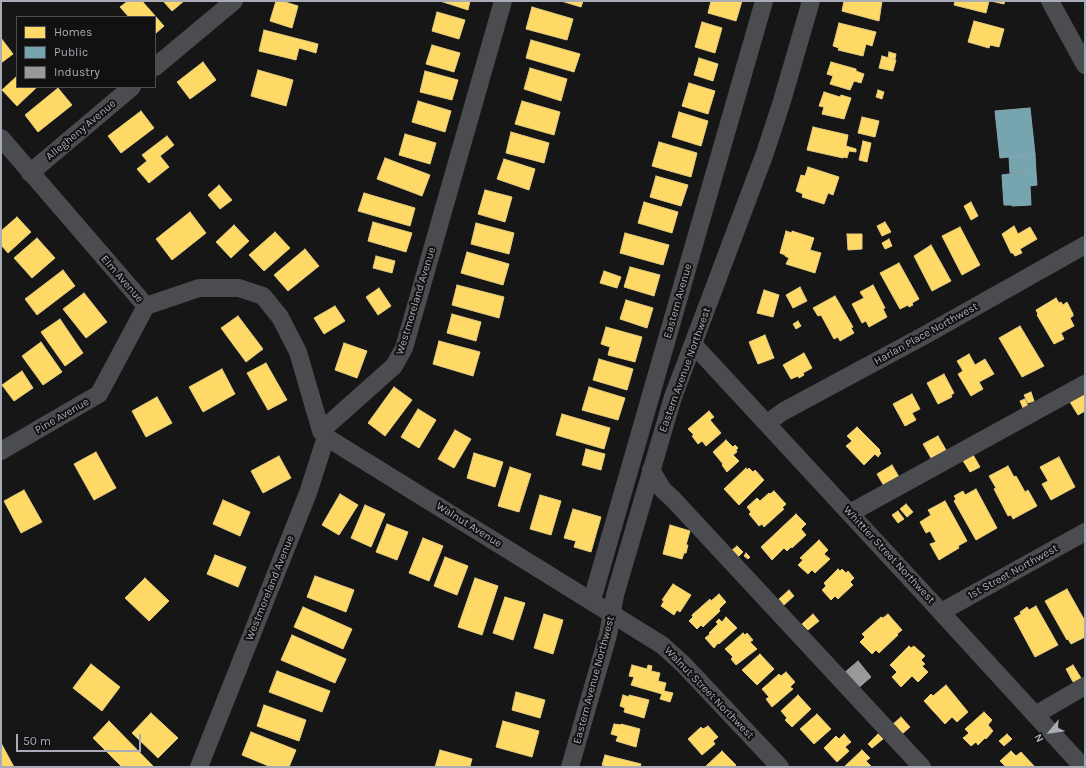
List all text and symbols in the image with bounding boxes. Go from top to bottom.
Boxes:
legend [16,16,156,88]
text: Homes [54,25,92,39]
text: Public [54,45,88,59]
text: Industry [54,65,100,79]
street label: Allegheny Avenue [43,97,119,163]
street label: Westmoreland Avenue [393,245,439,357]
street label: Elm Avenue [98,253,146,305]
street label: Eastern Avenue [661,262,695,340]
street label: Harlan Place Northwest [872,300,980,368]
street label: Eastern Avenue Northwest [656,306,714,434]
street label: Pine Avenue [33,395,91,437]
street label: Walnut Avenue [434,500,504,550]
street label: Whittier Street Northwest [840,504,938,606]
street label: Westmoreland Avenue [243,534,297,642]
street label: 1st Street Northwest [966,542,1060,602]
street label: Eastern Avenue Northwest [571,615,617,745]
street label: Walnut Street Northwest [661,644,757,742]
north arrow [1030,712,1070,752]
scale bar [18,726,143,752]
text: N [1031,731,1047,745]
text: 50 m [23,734,51,748]

